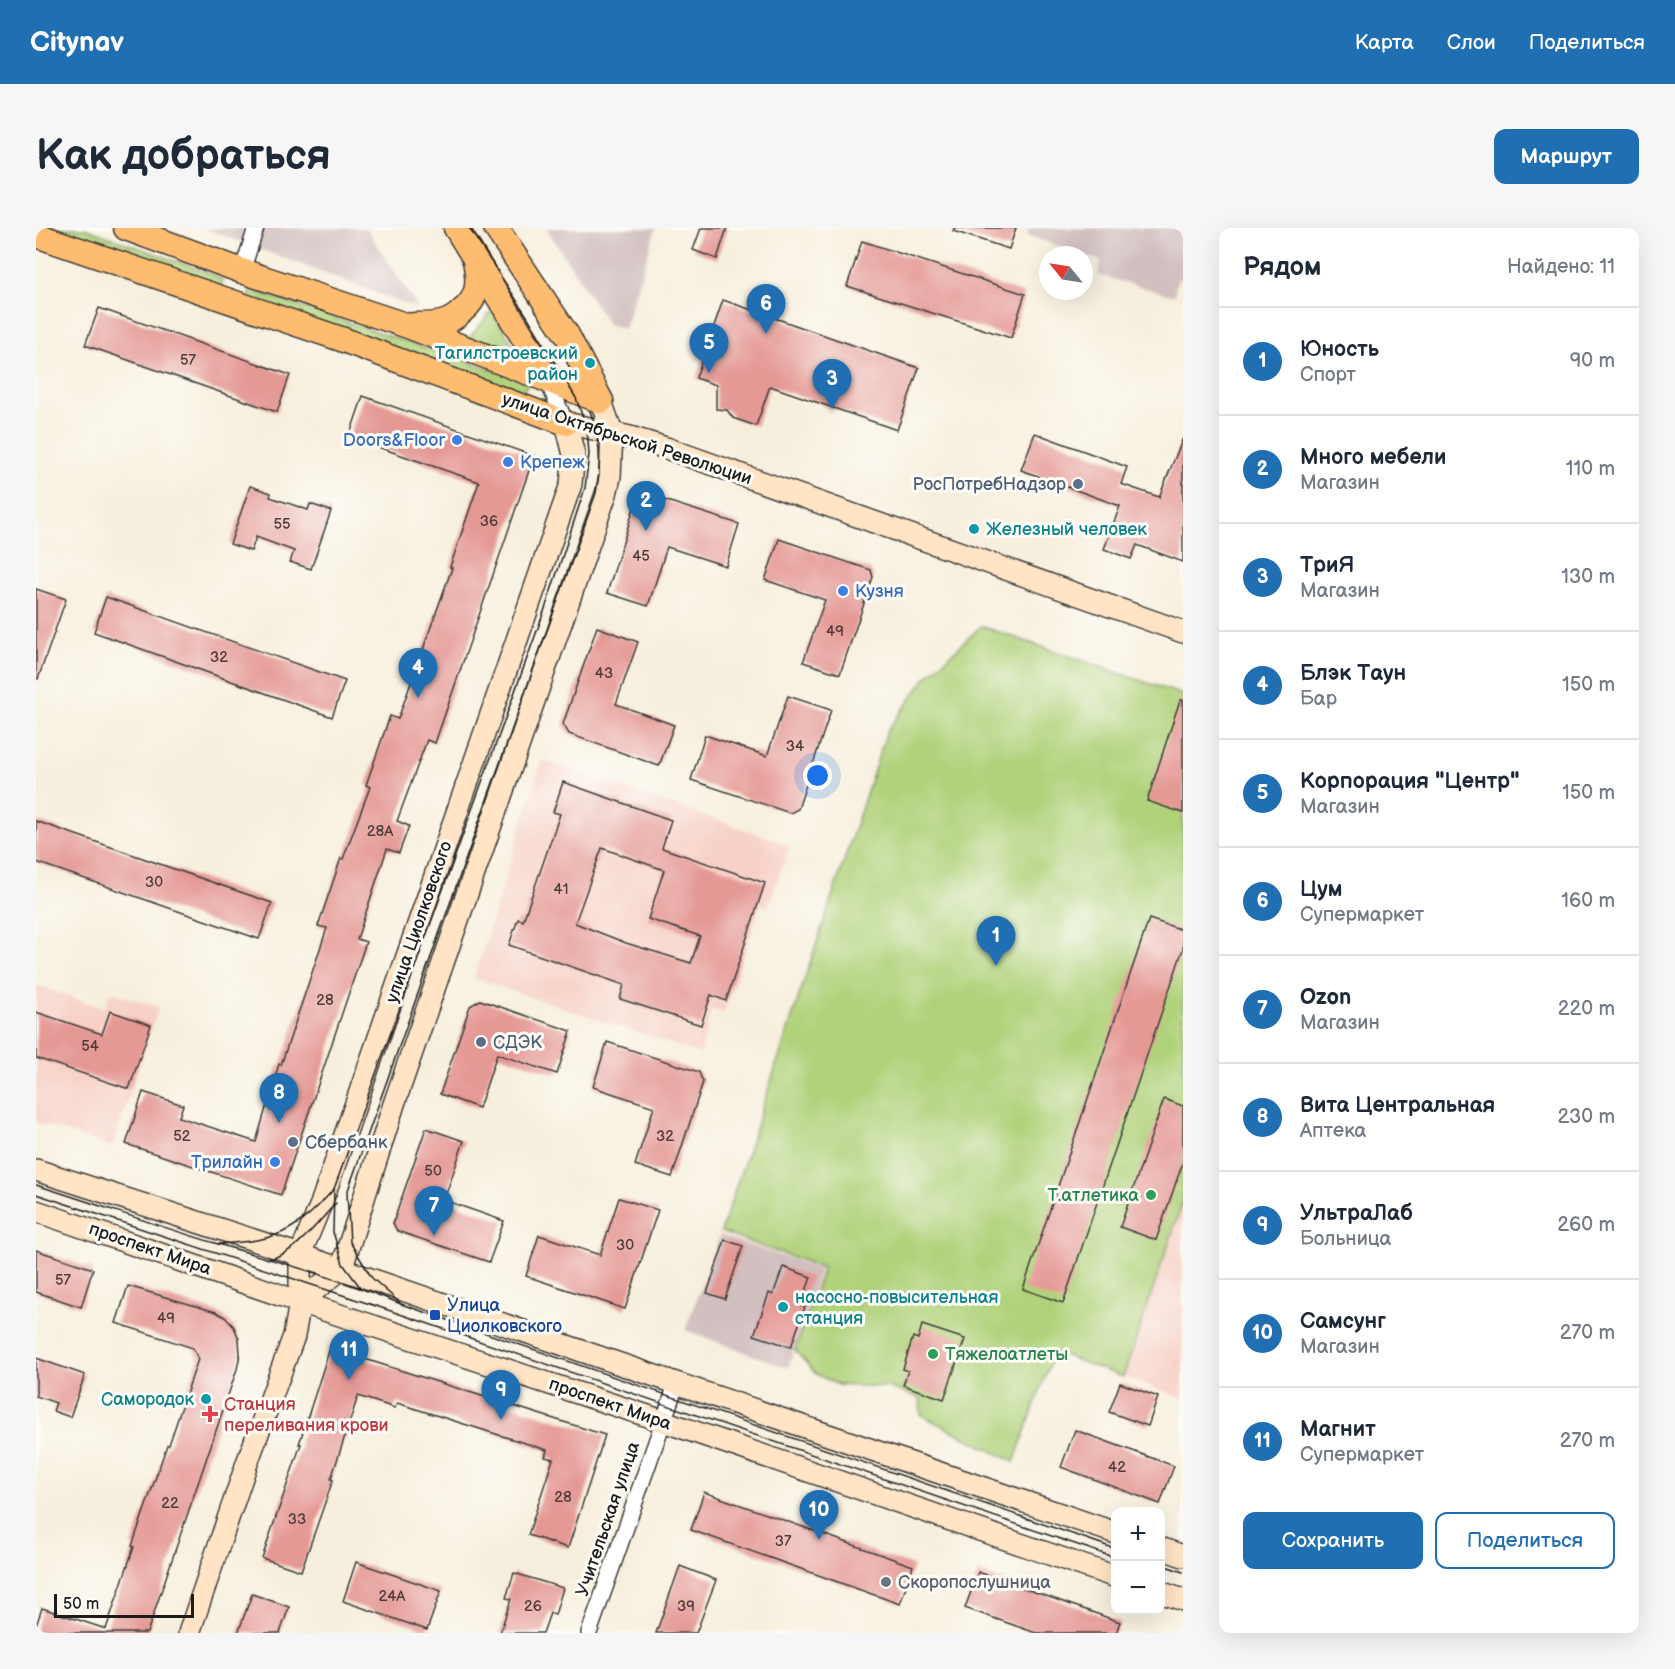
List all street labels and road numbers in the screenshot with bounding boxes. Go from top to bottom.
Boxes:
street label: улица Октябрьской Революции [499,389,755,489]
street label: улица Циолковского [381,838,457,1006]
street label: проспект Мира [86,1218,214,1280]
street label: проспект Мира [546,1373,674,1435]
street label: Учительская улица [572,1439,644,1599]

